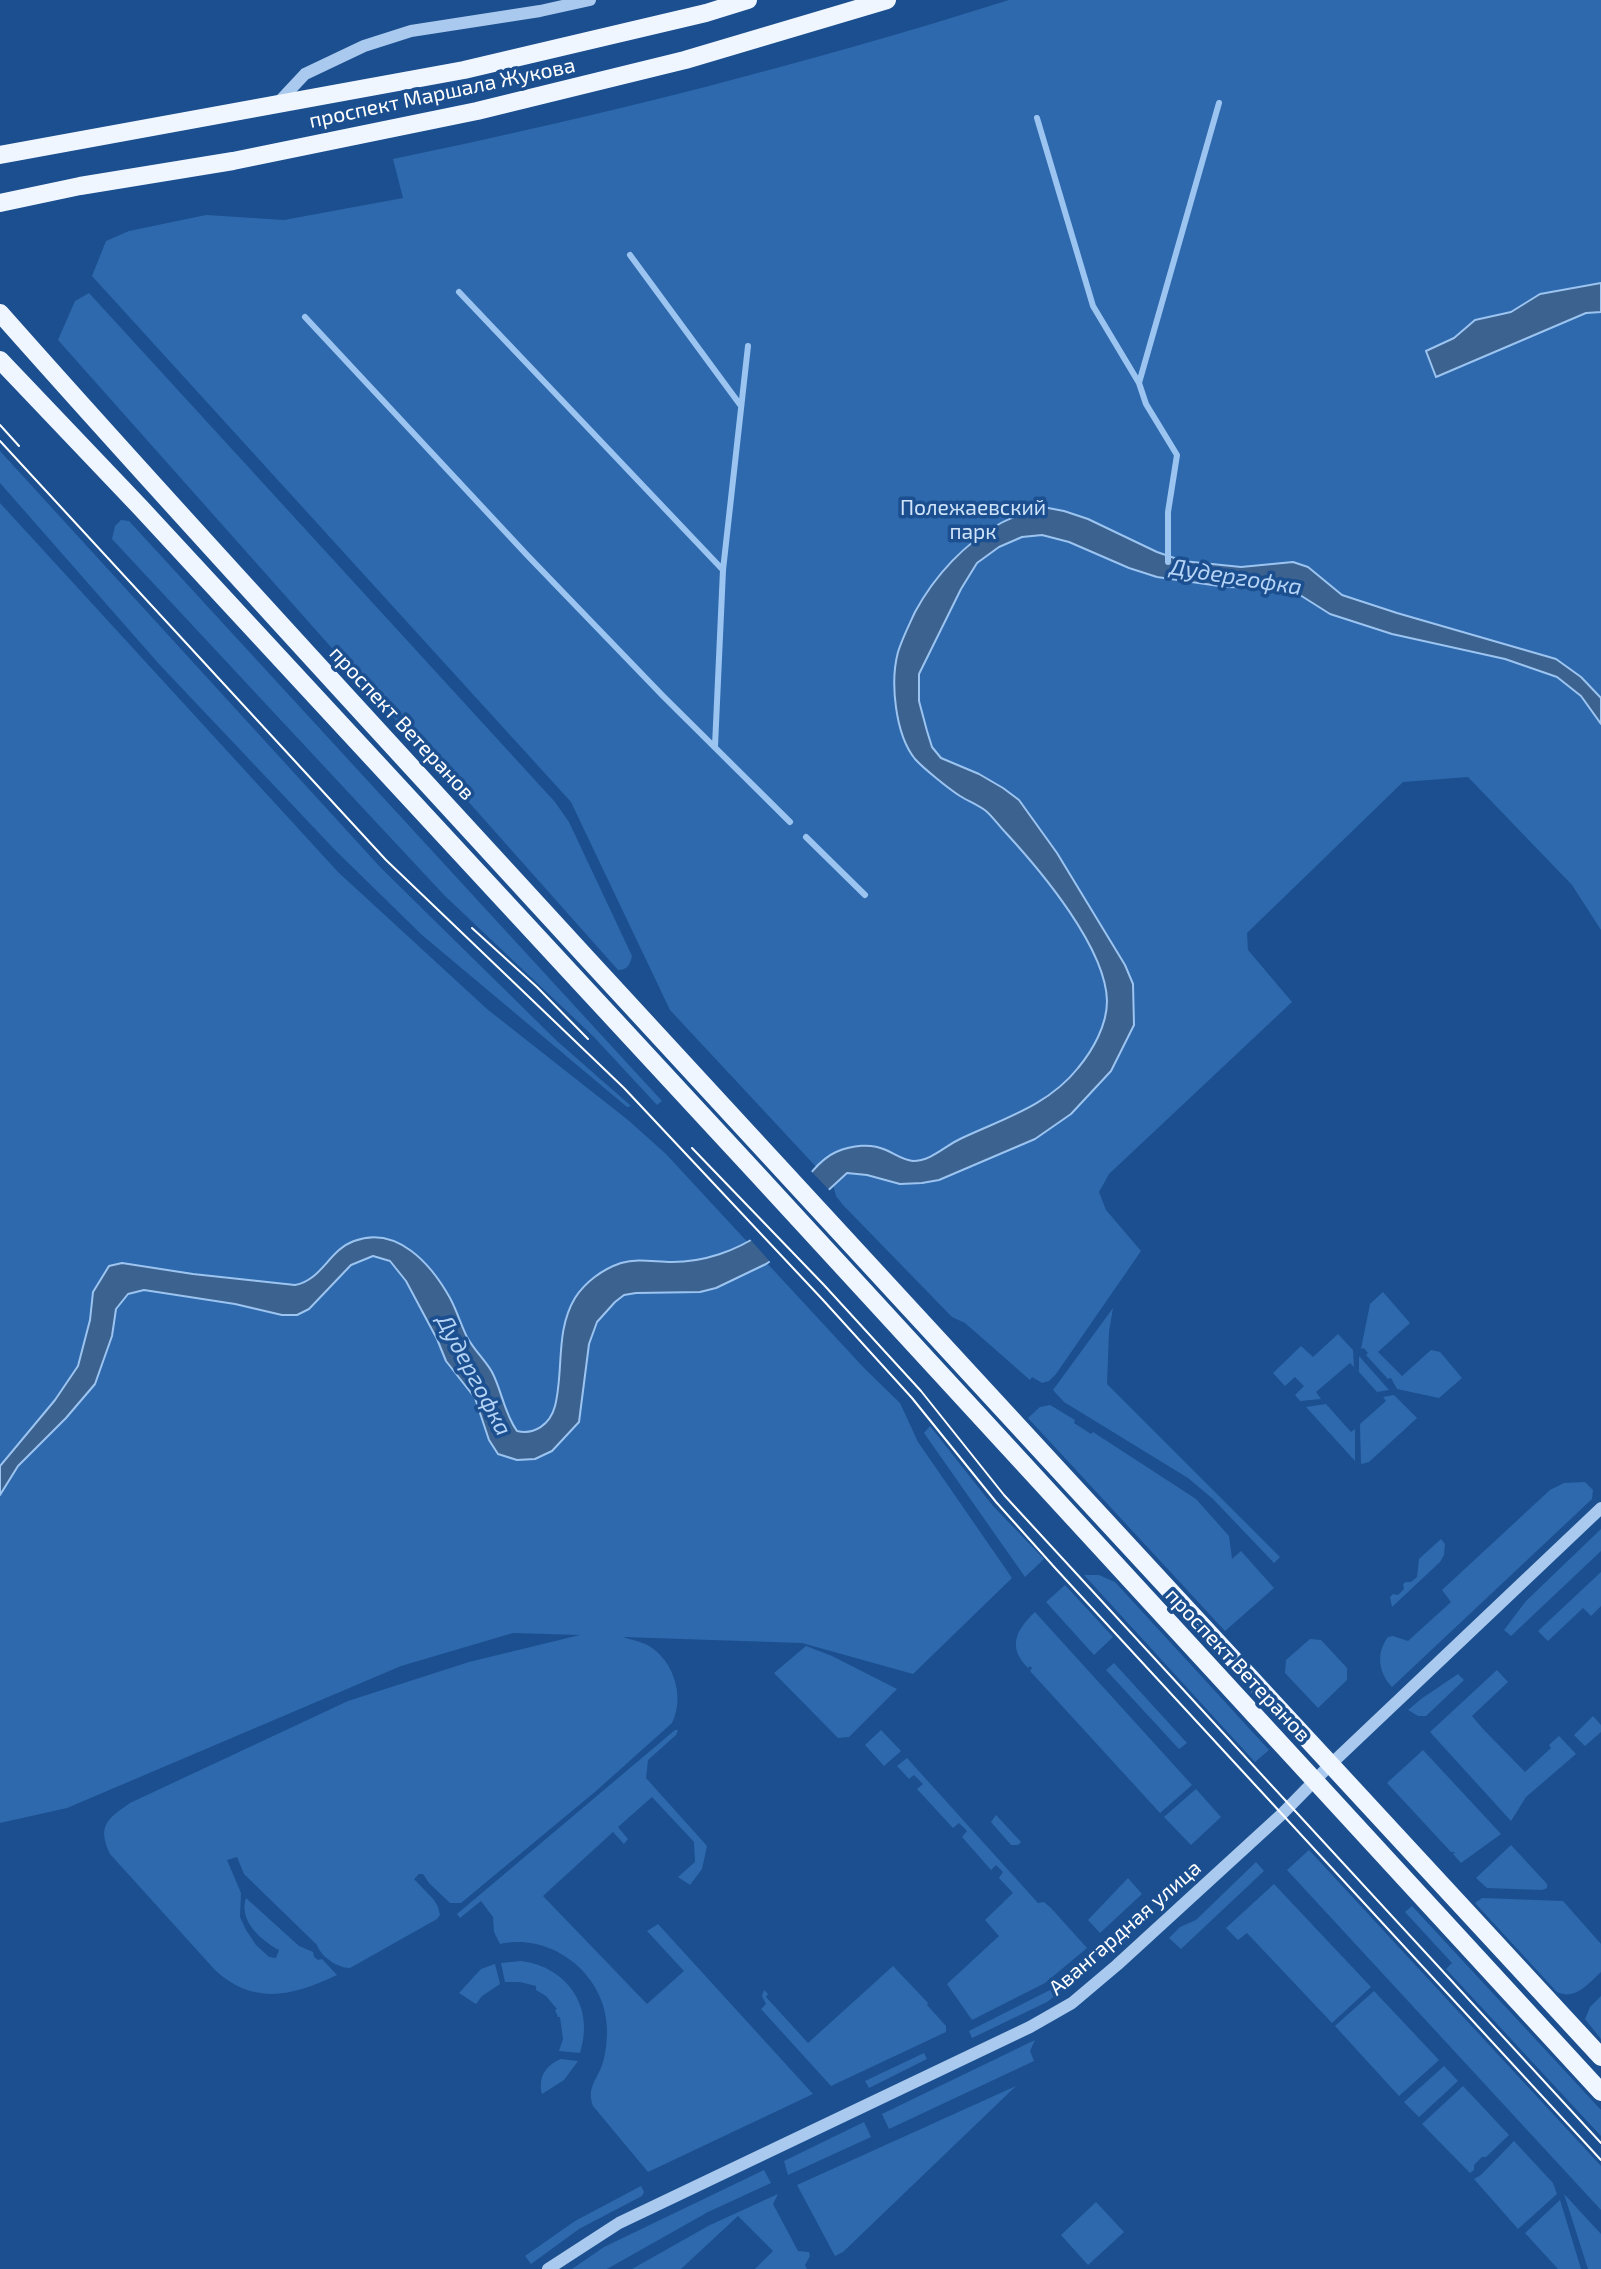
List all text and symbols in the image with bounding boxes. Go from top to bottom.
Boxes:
street label: проспект Маршала Жукова [307,52,577,134]
park label: Полежаевский парк [900,495,1046,545]
water label: Дудергофка [1168,553,1304,601]
street label: проспект Ветеранов [324,641,480,805]
water label: Дудергофка [430,1310,518,1440]
street label: проспект Ветеранов [1160,1583,1316,1747]
street label: Авангардная улица [1044,1855,1206,2001]

